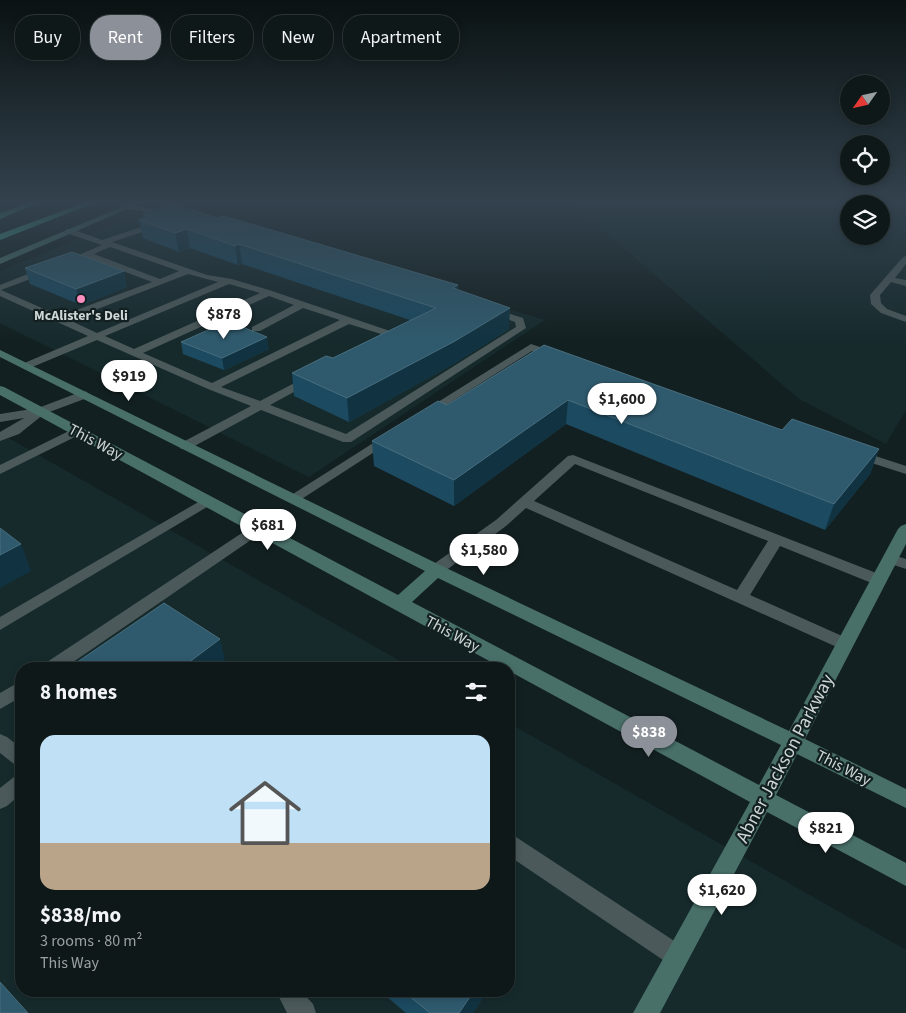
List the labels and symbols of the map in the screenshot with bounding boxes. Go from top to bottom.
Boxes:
north arrow [840,75,890,125]
marker: McAlister's Deli [75,293,87,305]
pin: $878 [194,298,254,340]
place label: McAlister's Deli [34,306,128,326]
pin: $919 [99,360,159,402]
pin: $1,600 [581,382,663,425]
street label: This Way [64,418,127,466]
pin: $681 [238,508,298,551]
pin: $1,580 [443,534,525,576]
street label: This Way [421,610,484,658]
street label: Abner Jackson Parkway [729,669,841,848]
pin: $838 [619,716,679,758]
street label: This Way [812,745,875,791]
pin: $821 [796,812,856,854]
pin: $1,620 [681,874,763,916]

